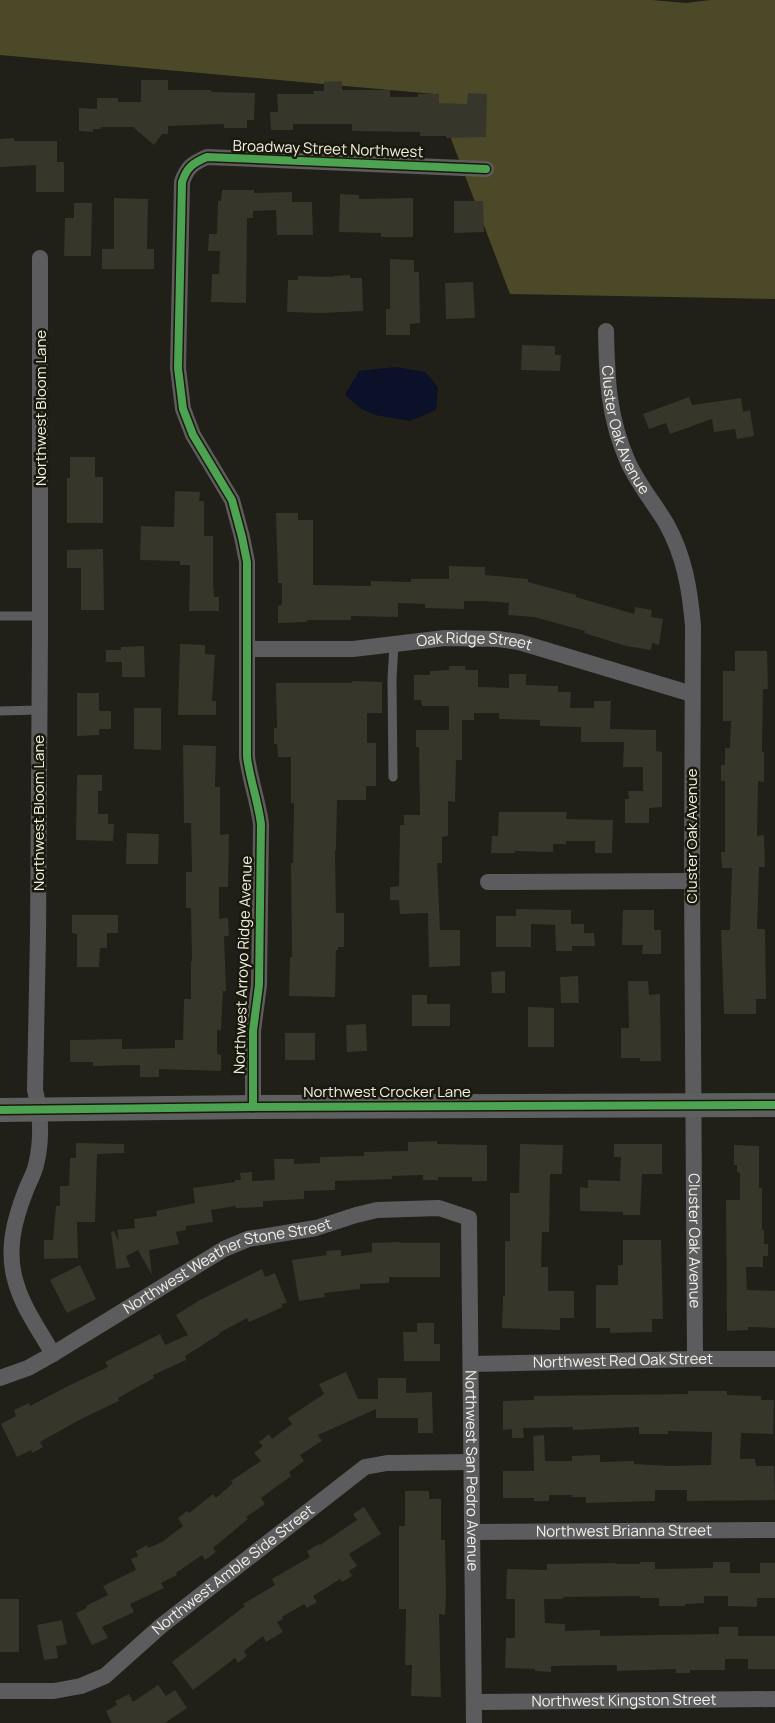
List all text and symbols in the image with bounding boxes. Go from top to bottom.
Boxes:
street label: Broadway Street Northwest [232,135,424,162]
street label: Northwest Bloom Lane [30,330,51,486]
street label: Cluster Oak Avenue [597,365,655,498]
street label: Oak Ridge Street [415,627,535,655]
street label: Northwest Bloom Lane [28,735,49,891]
street label: Cluster Oak Avenue [681,768,702,903]
street label: Northwest Arroyo Ridge Avenue [228,855,257,1074]
street label: Northwest Crocker Lane [303,1081,471,1102]
street label: Cluster Oak Avenue [684,1173,706,1309]
street label: Northwest Weather Stone Street [119,1213,334,1319]
street label: Northwest Red Oak Street [533,1348,713,1373]
street label: Northwest San Pedro Avenue [461,1370,483,1572]
street label: Northwest Amble Side Street [147,1500,318,1639]
street label: Northwest Brianna Street [536,1519,712,1542]
street label: Northwest Kingston Street [531,1689,717,1711]

